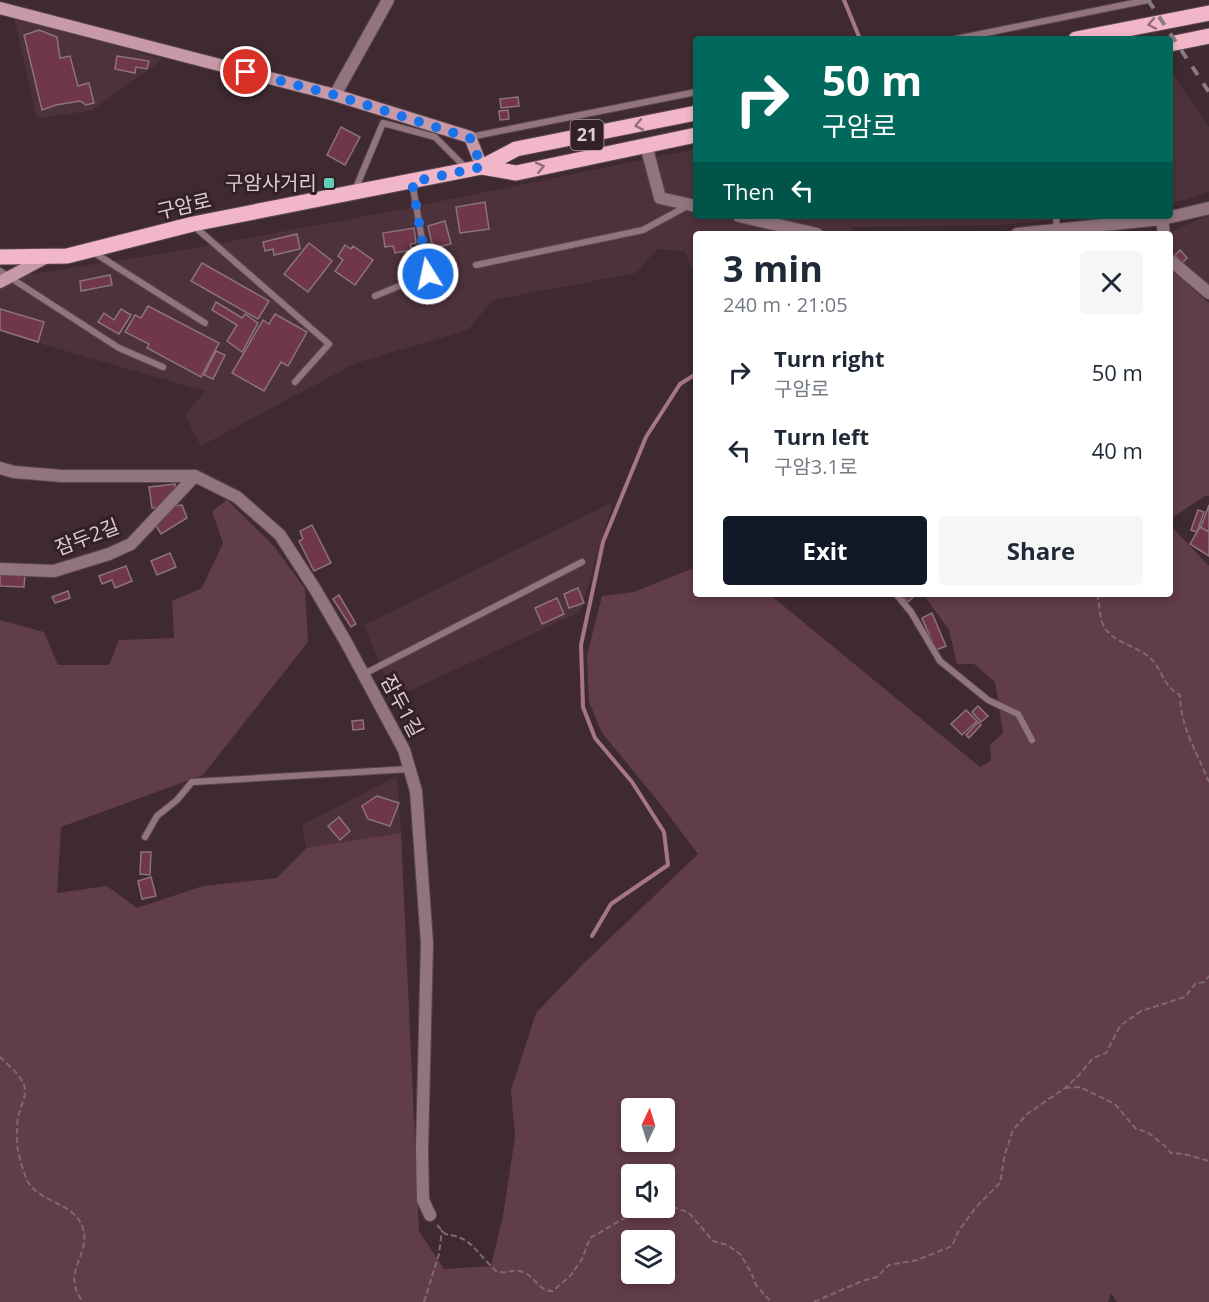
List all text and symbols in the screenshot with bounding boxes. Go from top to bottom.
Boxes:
one-way arrow [1147,17,1157,30]
pin [220,46,271,97]
text: 50 m [822,51,922,108]
icon: arrive [229,55,262,88]
icon: right [723,60,801,138]
text: 구암로 [822,107,897,144]
one-way arrow [634,118,644,131]
road number: 21 [570,120,604,150]
one-way arrow [534,162,544,175]
place label: 구암사거리 [225,169,317,196]
icon: left [786,174,819,207]
marker: 구암사거리 [322,176,336,190]
text: Then [723,176,774,206]
street label: 구암로 [154,186,214,225]
position arrow [396,242,460,306]
text: 3 min [723,244,823,293]
button: close [1080,251,1143,314]
text: 240 m · 21:05 [723,291,848,318]
text: Turn right [774,343,885,373]
icon: right [723,356,756,389]
text: 50 m [1092,357,1143,387]
text: 구암로 [774,375,829,402]
text: Turn left [774,421,869,451]
icon: left [723,434,756,467]
text: 40 m [1092,435,1143,465]
text: 구암3.1로 [774,453,857,480]
street label: 잠두2길 [51,512,123,561]
button: Exit [723,516,927,585]
button: Share [939,516,1143,585]
street label: 잠두1길 [375,670,430,742]
north arrow [621,1098,675,1152]
map controls [621,1098,675,1284]
button: sound [621,1164,675,1218]
button: layers [621,1230,675,1284]

